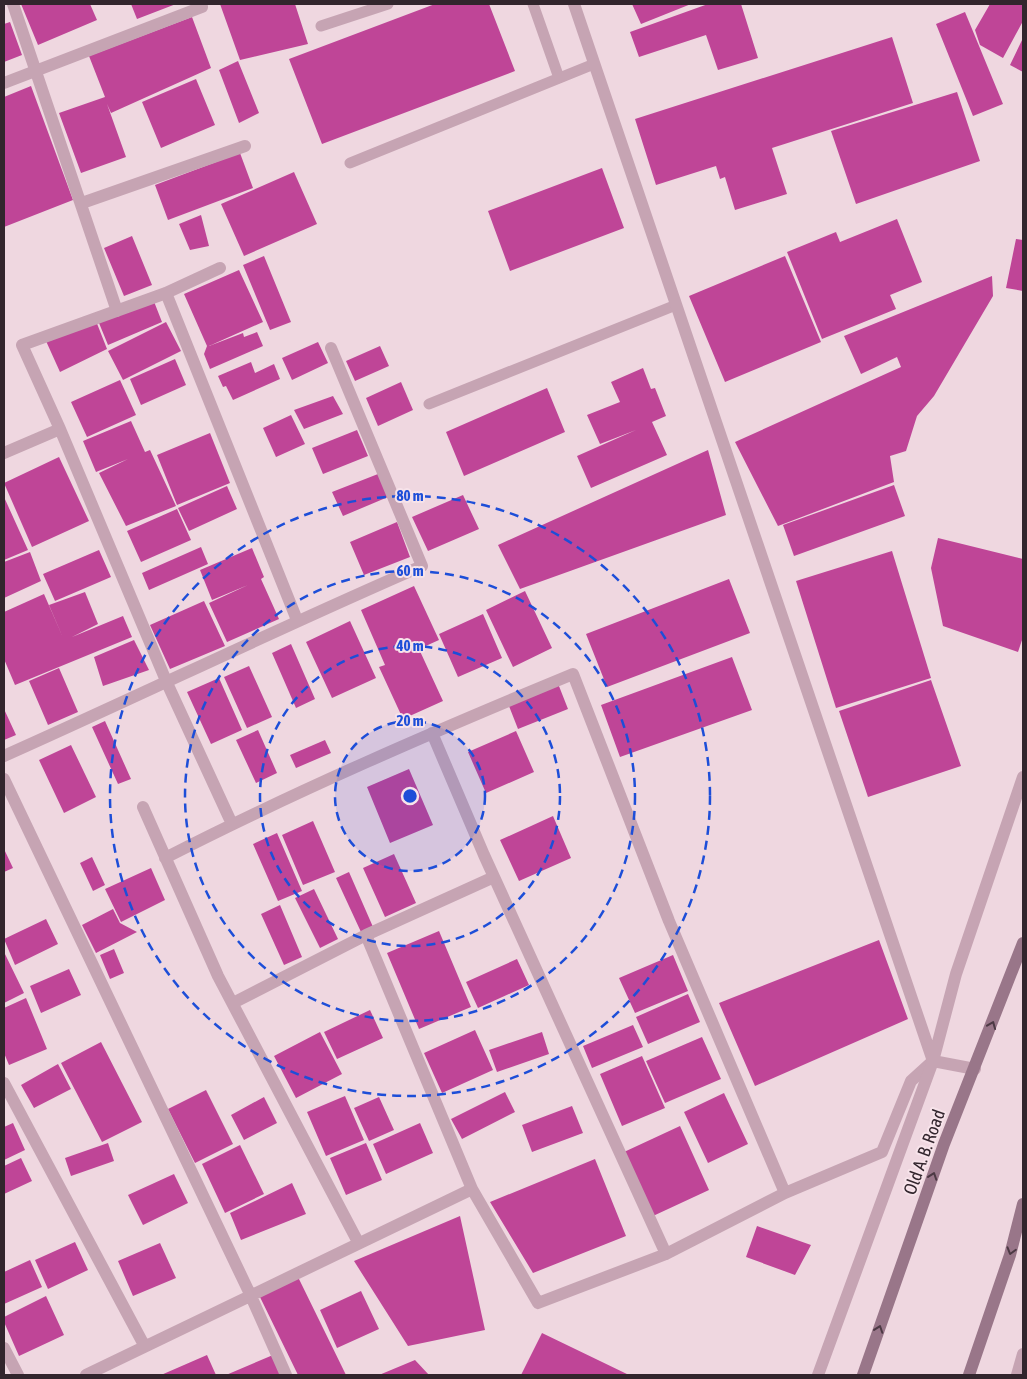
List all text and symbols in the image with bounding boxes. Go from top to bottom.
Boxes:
text: 80 m [397,487,424,504]
text: 60 m [397,562,424,579]
text: 40 m [396,637,424,654]
text: 20 m [397,712,424,729]
centre of rings [401,787,419,805]
one-way arrow [987,1021,997,1029]
street label: Old A. B. Road [899,1107,949,1197]
one-way arrow [927,1172,937,1181]
one-way arrow [1006,1247,1016,1255]
one-way arrow [874,1325,884,1334]

